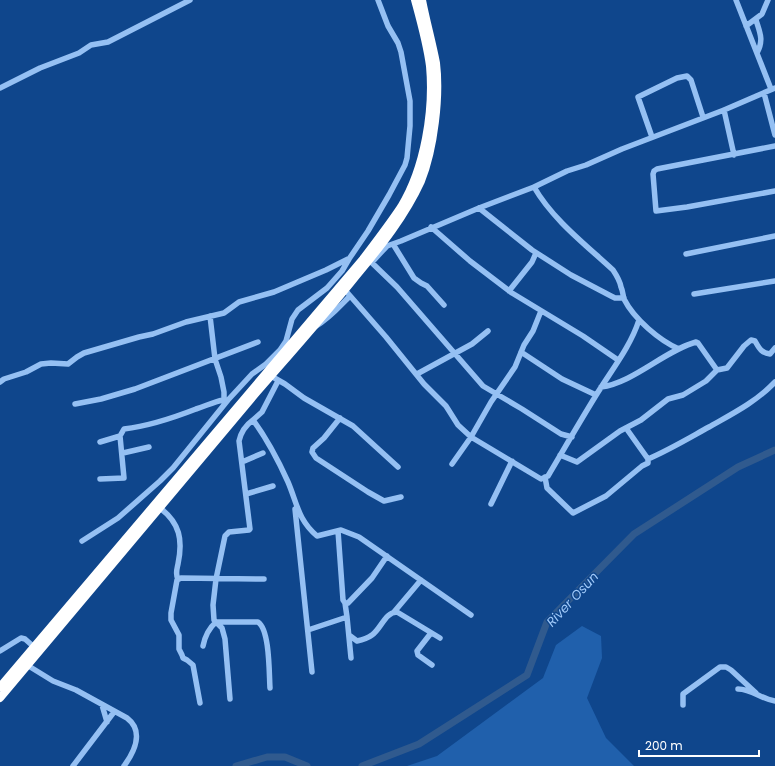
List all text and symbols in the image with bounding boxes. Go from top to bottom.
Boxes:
water label: River Osun [542,568,603,631]
scale bar [639,732,759,758]
text: 200 m [645,737,683,754]

